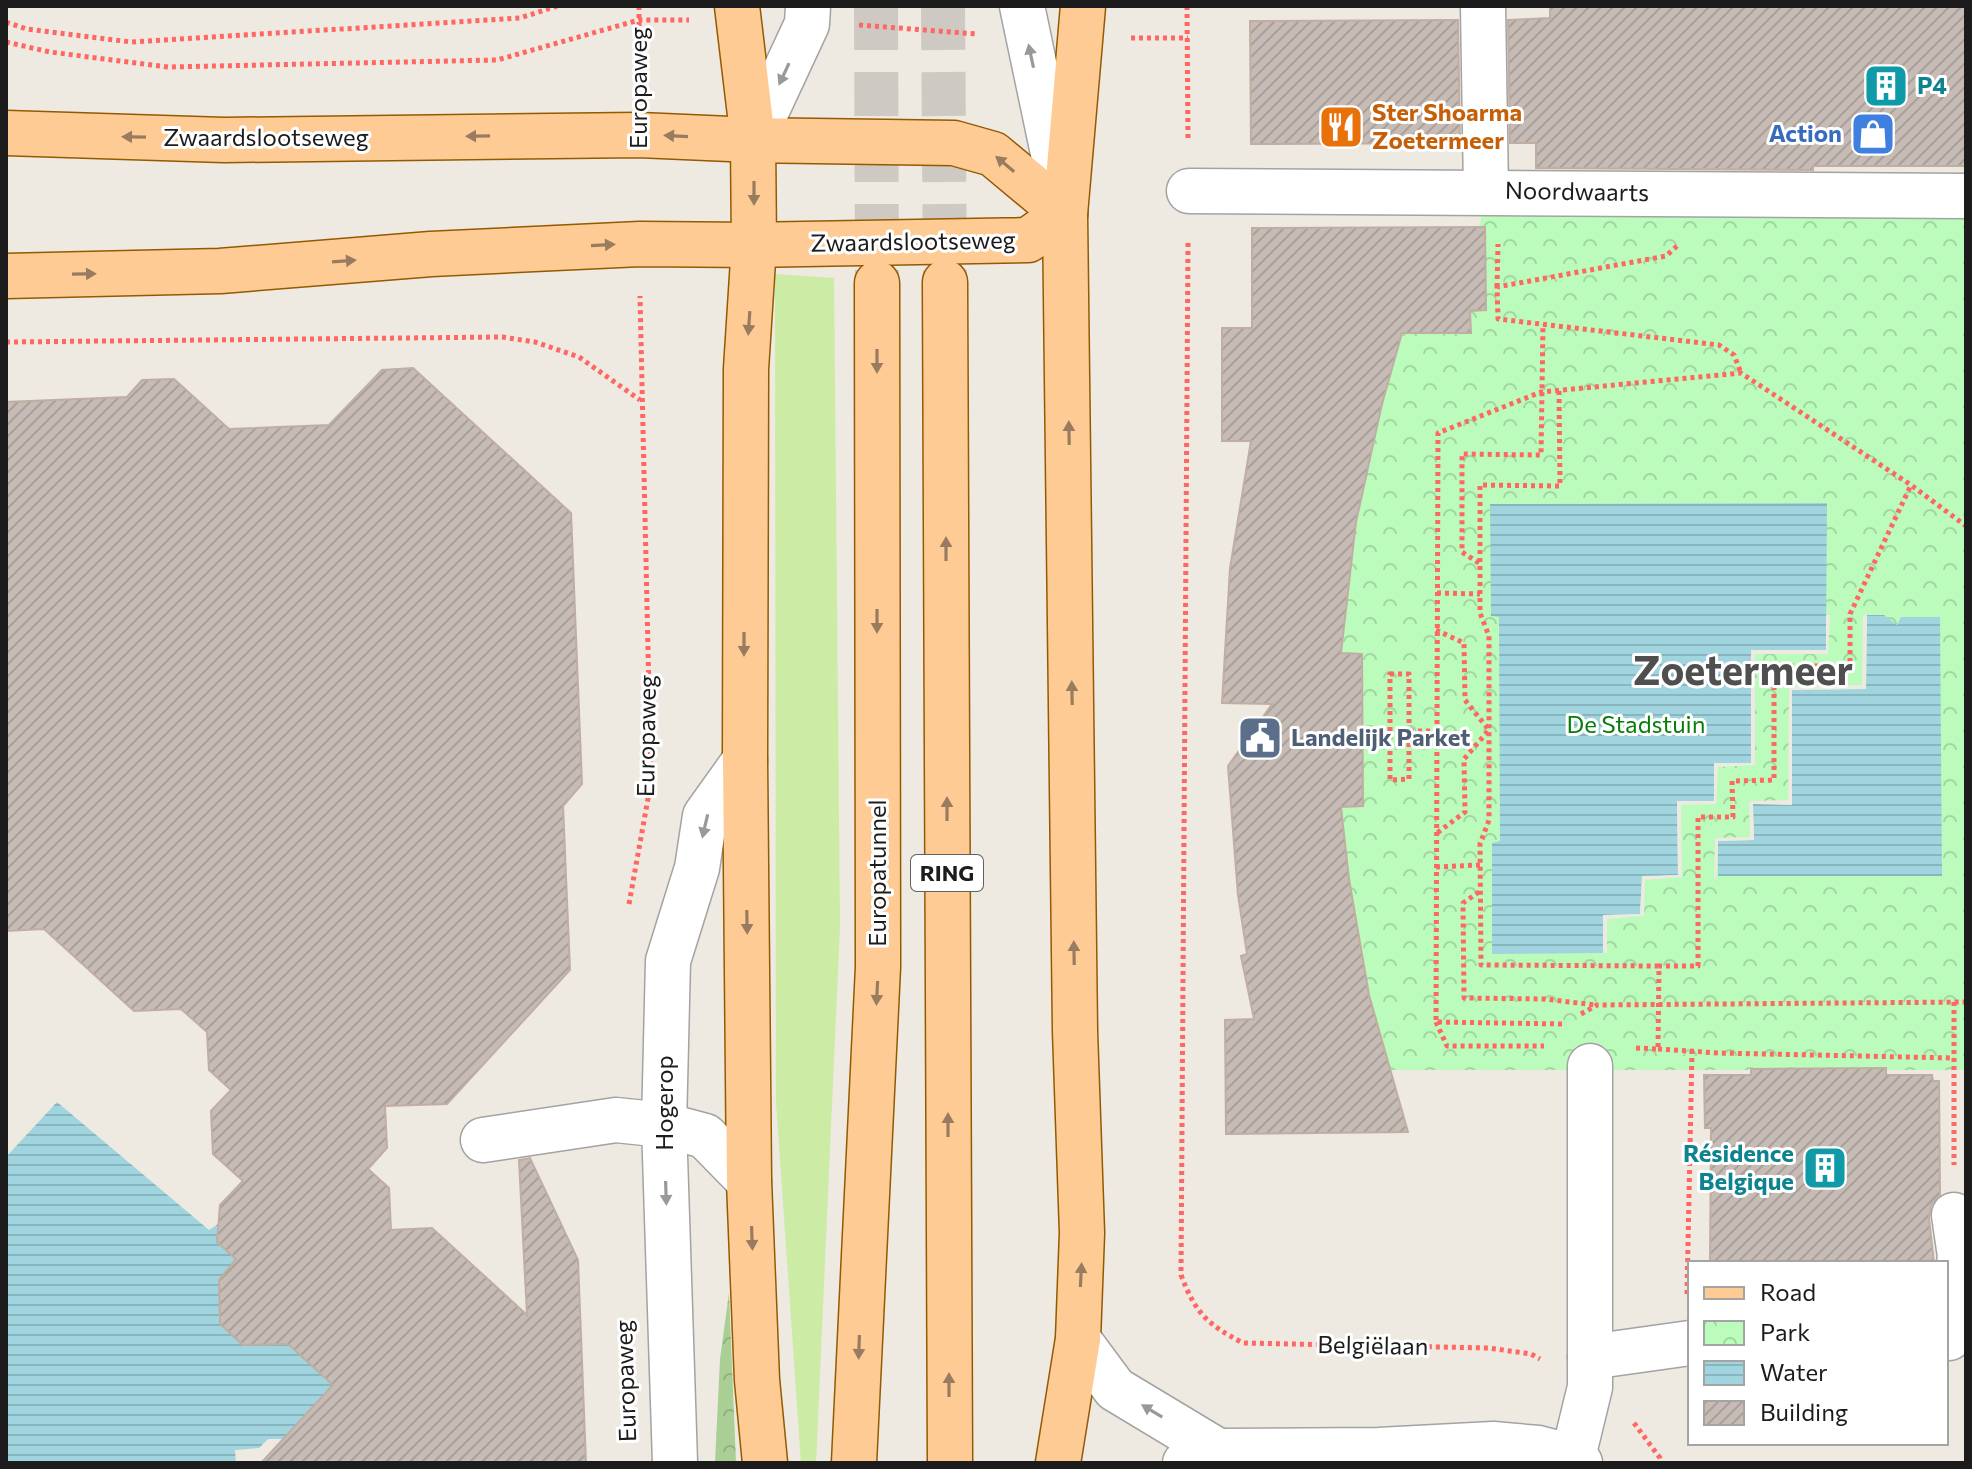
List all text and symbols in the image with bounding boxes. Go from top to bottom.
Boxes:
street label: Europaweg [623,27,652,149]
one-way arrow [1024,43,1037,68]
one-way arrow [777,62,791,85]
building icon: P4 [1862,62,1910,110]
place label: P4 [1917,70,1947,99]
place label: Ster Shoarma Zoetermeer [1372,97,1522,154]
restaurant icon: Ster Shoarma Zoetermeer [1317,103,1365,151]
shop icon: Action [1849,110,1897,158]
place label: Action [1769,118,1842,147]
street label: Zwaardslootseweg [163,122,369,151]
one-way arrow [465,130,490,143]
one-way arrow [663,130,688,143]
one-way arrow [121,131,146,144]
one-way arrow [996,156,1016,173]
street label: Noordwaarts [1505,175,1649,206]
one-way arrow [748,181,760,206]
street label: Zwaardslootseweg [810,224,1016,257]
one-way arrow [591,239,616,252]
one-way arrow [332,254,357,267]
one-way arrow [72,268,97,280]
one-way arrow [742,311,755,336]
one-way arrow [871,349,883,374]
one-way arrow [1063,420,1075,445]
one-way arrow [940,536,952,561]
one-way arrow [871,609,883,634]
one-way arrow [738,632,750,657]
district label: Zoetermeer [1633,644,1853,693]
street label: Europaweg [630,675,661,797]
one-way arrow [1066,680,1078,705]
park label: De Stadstuin [1566,709,1706,738]
public building icon: Landelijk Parket [1236,714,1284,762]
place label: Landelijk Parket [1291,722,1470,751]
one-way arrow [941,796,953,821]
street label: Europatunnel [862,799,891,947]
one-way arrow [698,814,711,839]
road number: RING [911,855,983,891]
one-way arrow [740,910,753,935]
one-way arrow [1068,940,1080,965]
one-way arrow [870,981,883,1006]
street label: Hogerop [649,1055,678,1151]
one-way arrow [942,1112,954,1137]
place label: Résidence Belgique [1683,1138,1794,1195]
building icon: Résidence Belgique [1801,1144,1849,1192]
one-way arrow [659,1181,672,1206]
one-way arrow [745,1226,758,1251]
legend [1688,1261,1948,1445]
one-way arrow [1074,1262,1087,1287]
text: Road [1760,1277,1816,1306]
text: Park [1760,1317,1810,1346]
street label: Europaweg [608,1320,641,1443]
street label: Belgiëlaan [1317,1329,1429,1360]
one-way arrow [852,1335,865,1360]
text: Water [1760,1357,1828,1386]
one-way arrow [943,1372,955,1397]
text: Building [1760,1397,1848,1426]
one-way arrow [1141,1404,1163,1418]

